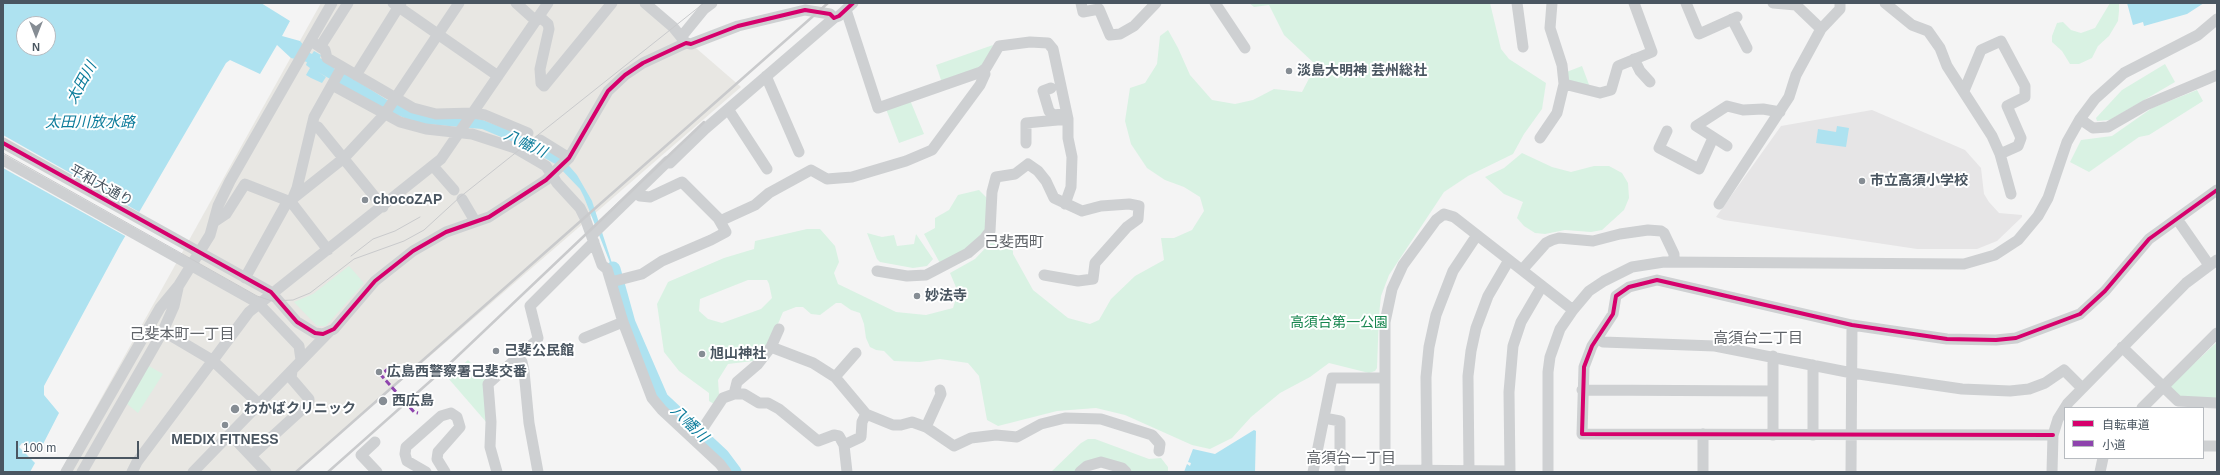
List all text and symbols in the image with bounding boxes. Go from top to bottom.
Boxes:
north arrow [16,16,56,56]
text: N [32,41,40,53]
water label: 太田川 [63,59,101,107]
place label: 淡島大明神 芸州総社 [1297,63,1427,79]
marker: 淡島大明神 芸州総社 [1284,66,1294,76]
water label: 太田川放水路 [45,114,135,132]
water label: 八幡川 [501,126,549,162]
street label: 平和大通り [66,162,136,210]
place label: 市立高須小学校 [1870,173,1968,189]
marker: 市立高須小学校 [1857,176,1867,186]
place label: chocoZAP [373,192,442,208]
marker: chocoZAP [360,195,370,205]
district label: 己斐西町 [984,234,1044,252]
place label: 妙法寺 [925,288,967,304]
marker: 妙法寺 [912,291,922,301]
park label: 高須台第一公園 [1290,315,1388,331]
district label: 己斐本町一丁目 [130,326,234,344]
district label: 高須台二丁目 [1713,330,1803,348]
place label: 己斐公民館 [504,343,574,359]
marker: 己斐公民館 [491,346,501,356]
place label: 旭山神社 [710,346,766,362]
marker: 旭山神社 [697,349,707,359]
place label: 広島西警察署己斐交番 [387,364,527,380]
marker: 広島西警察署己斐交番 [374,367,384,377]
place label: 西広島 [392,393,434,409]
marker: 西広島 [377,395,389,407]
place label: わかばクリニック [244,401,356,417]
water label: 八幡川 [667,402,711,446]
marker: わかばクリニック [229,403,241,415]
legend [2064,407,2204,459]
text: 自転車道 [2102,418,2150,432]
marker: MEDIX FITNESS [220,420,230,430]
place label: MEDIX FITNESS [171,432,279,448]
scale bar [18,433,141,459]
text: 小道 [2102,438,2126,452]
text: 100 m [23,441,56,455]
district label: 高須台一丁目 [1306,450,1396,468]

